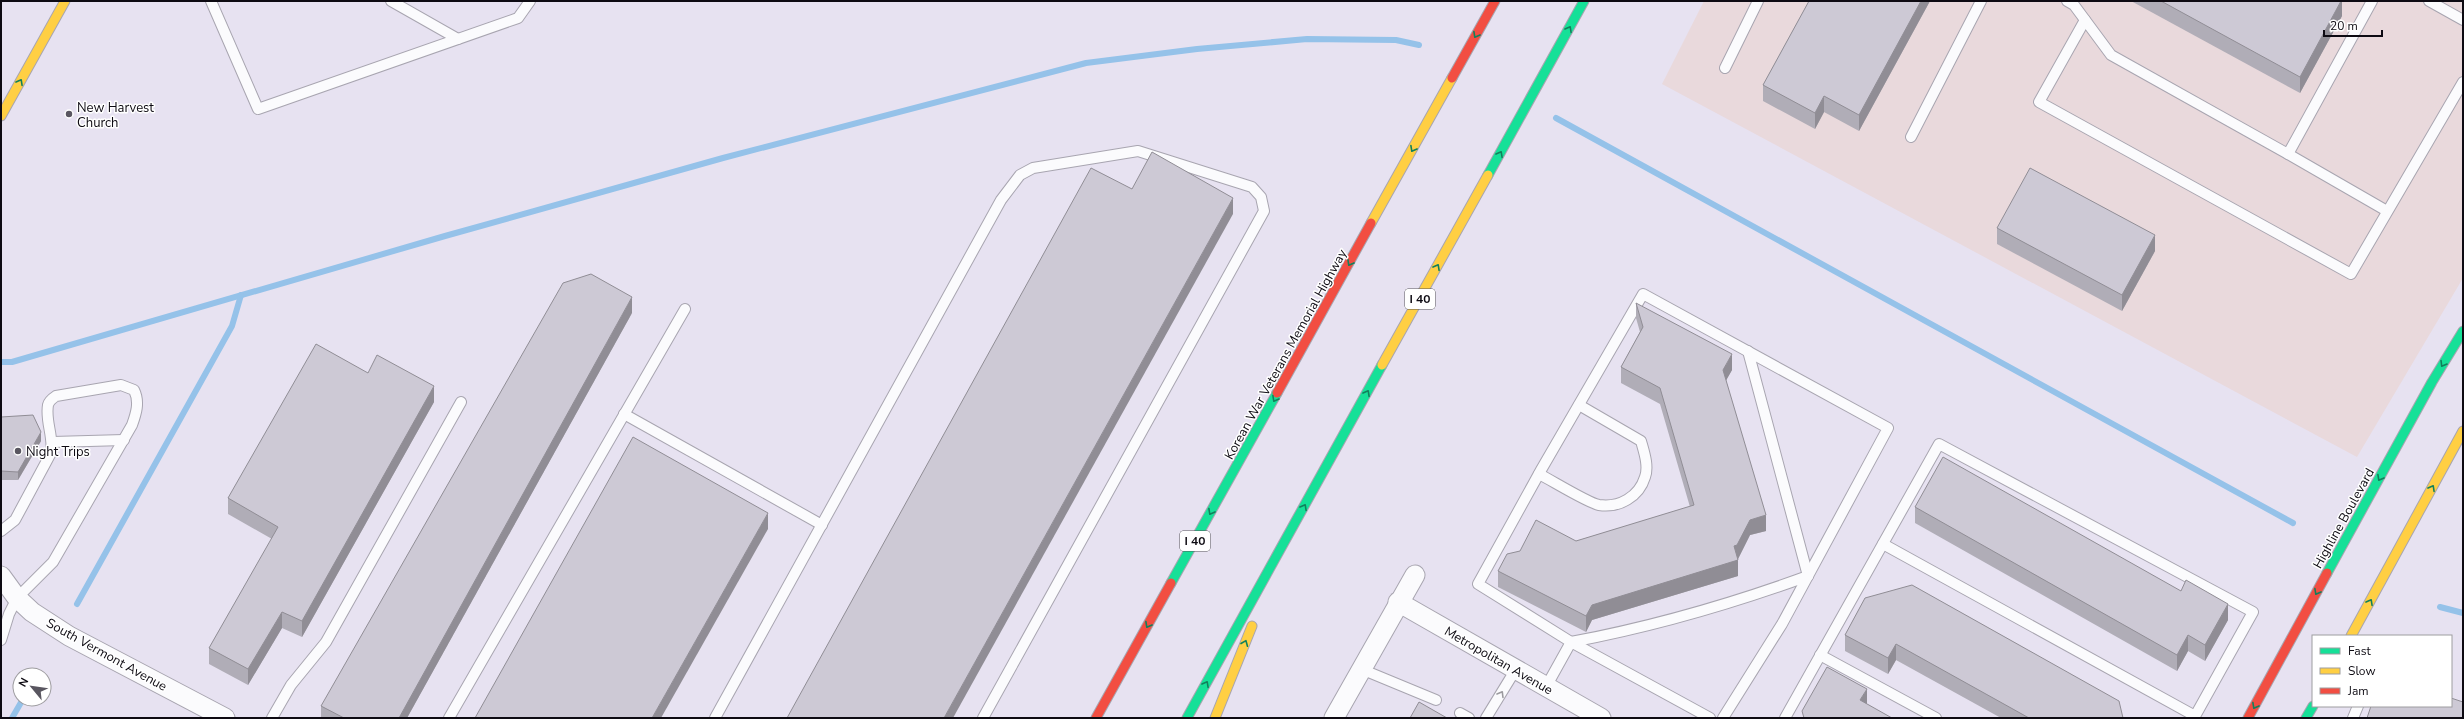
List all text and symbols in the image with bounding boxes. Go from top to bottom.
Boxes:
scale bar [2324,12,2382,38]
text: 20 m [2330,18,2358,34]
one-way arrow [1565,25,1572,33]
one-way arrow [1473,31,1481,38]
one-way arrow [15,79,23,86]
place label: New Harvest Church [77,99,154,132]
marker: New Harvest Church [64,109,74,119]
one-way arrow [1411,145,1418,152]
one-way arrow [1495,151,1503,158]
street label: Korean War Veterans Memorial Highway [1220,246,1352,463]
one-way arrow [1348,259,1355,266]
one-way arrow [1432,264,1440,272]
road number: I 40 [1405,289,1435,309]
one-way arrow [2440,360,2448,367]
one-way arrow [1363,390,1370,398]
one-way arrow [1272,394,1280,402]
place label: Night Trips [26,443,90,461]
marker: Night Trips [13,446,23,456]
street label: Highline Boulevard [2309,465,2379,572]
one-way arrow [2377,474,2384,481]
one-way arrow [2427,485,2435,492]
one-way arrow [1300,504,1307,511]
one-way arrow [1209,508,1216,515]
road number: I 40 [1180,531,1210,551]
one-way arrow [2315,588,2322,595]
one-way arrow [2365,599,2372,606]
street label: South Vermont Avenue [43,614,170,696]
one-way arrow [1145,621,1152,629]
street label: Metropolitan Avenue [1441,622,1556,699]
legend [2312,635,2452,707]
one-way arrow [1241,639,1249,646]
text: Fast [2348,643,2371,659]
text: Slow [2348,663,2376,679]
north arrow [12,667,52,707]
text: N [15,675,32,690]
one-way arrow [1202,681,1209,688]
text: Jam [2347,683,2369,699]
one-way arrow [1497,691,1504,698]
one-way arrow [2252,702,2259,709]

